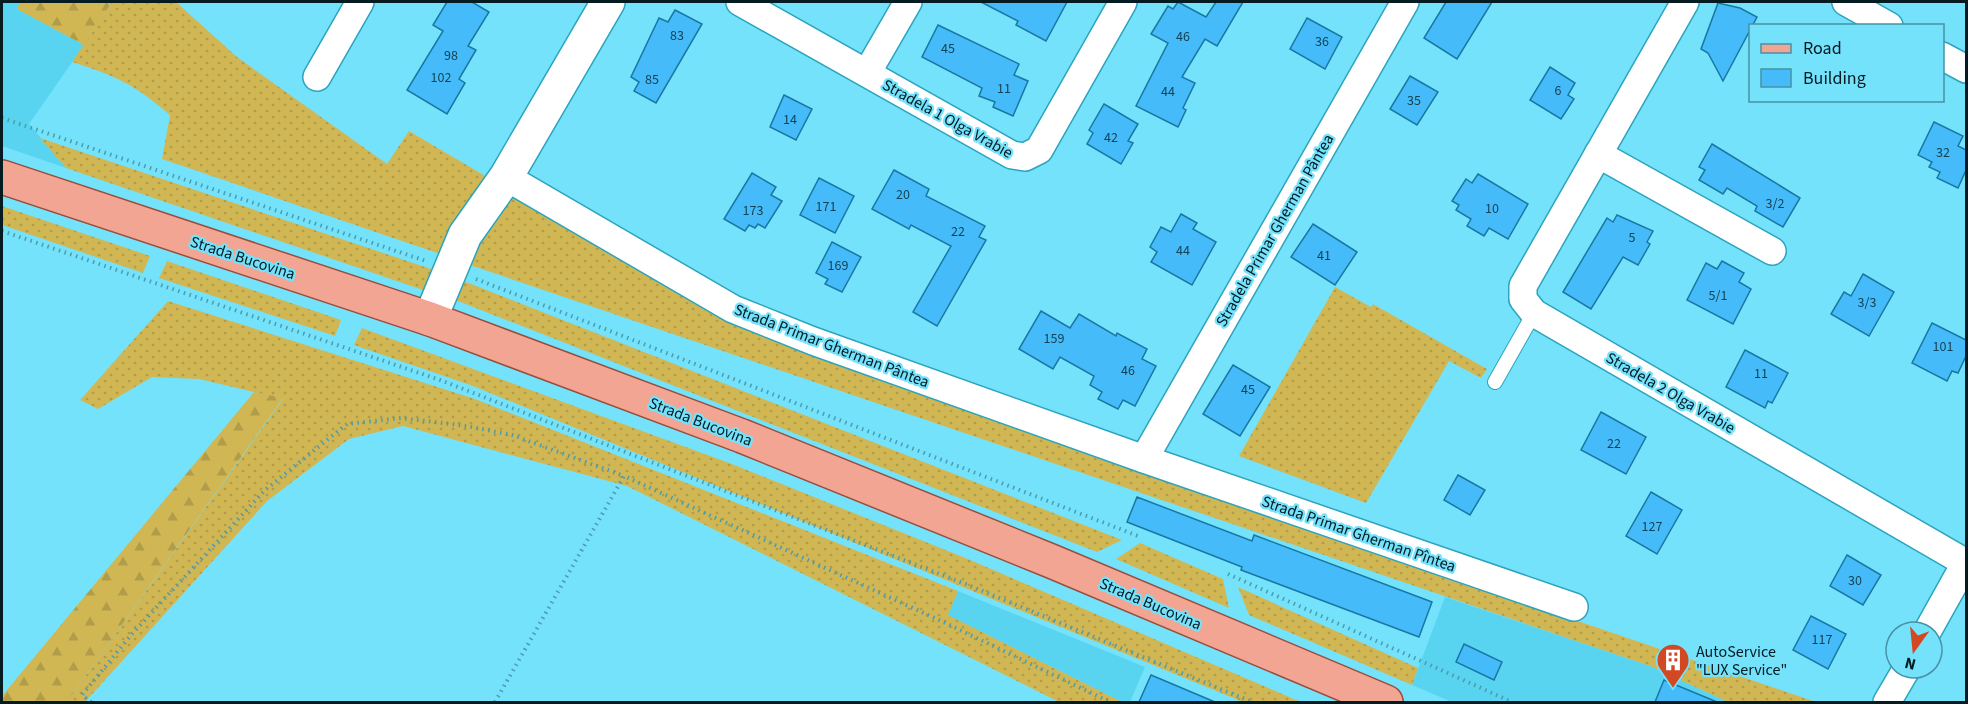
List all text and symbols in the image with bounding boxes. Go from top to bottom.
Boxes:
legend [1749,24,1944,102]
house number: 83 [670,26,684,46]
house number: 46 [1176,27,1190,47]
house number: 36 [1315,32,1329,52]
text: Road [1803,36,1842,61]
house number: 45 [941,39,955,59]
house number: 98 [444,46,458,66]
text: Building [1803,66,1866,91]
house number: 102 [431,68,451,88]
house number: 85 [645,70,659,90]
street label: Stradela 1 Olga Vrabie [878,74,1017,164]
house number: 11 [997,79,1011,99]
house number: 6 [1555,81,1562,101]
house number: 44 [1161,82,1175,102]
house number: 35 [1407,91,1421,111]
house number: 14 [783,110,797,130]
house number: 42 [1104,128,1118,148]
street label: Stradela Primar Gherman Pântea [1211,130,1339,331]
house number: 32 [1936,143,1950,163]
house number: 20 [896,185,910,205]
house number: 3/2 [1766,194,1784,214]
house number: 171 [816,197,836,217]
house number: 10 [1485,199,1499,219]
house number: 173 [743,201,763,221]
house number: 22 [951,222,965,242]
house number: 5 [1629,228,1636,248]
street label: Strada Bucovina [188,231,298,285]
house number: 44 [1176,241,1190,261]
house number: 41 [1317,246,1331,266]
house number: 169 [828,256,848,276]
house number: 5/1 [1709,286,1727,306]
house number: 3/3 [1858,293,1876,313]
street label: Strada Primar Gherman Pântea [731,299,932,393]
house number: 159 [1044,329,1064,349]
house number: 101 [1933,337,1953,357]
street label: Stradela 2 Olga Vrabie [1602,347,1739,439]
house number: 46 [1121,361,1135,381]
house number: 11 [1754,364,1768,384]
house number: 45 [1241,380,1255,400]
street label: Strada Bucovina [646,392,755,452]
house number: 22 [1607,434,1621,454]
street label: Strada Primar Gherman Pîntea [1259,490,1459,577]
house number: 127 [1642,517,1662,537]
house number: 30 [1848,571,1862,591]
street label: Strada Bucovina [1096,573,1205,635]
north arrow [1884,620,1944,680]
house number: 117 [1812,630,1832,650]
place label: AutoService "LUX Service" [1696,641,1787,681]
building icon: AutoService "LUX Service" [1655,642,1691,689]
text: N [1902,652,1918,676]

